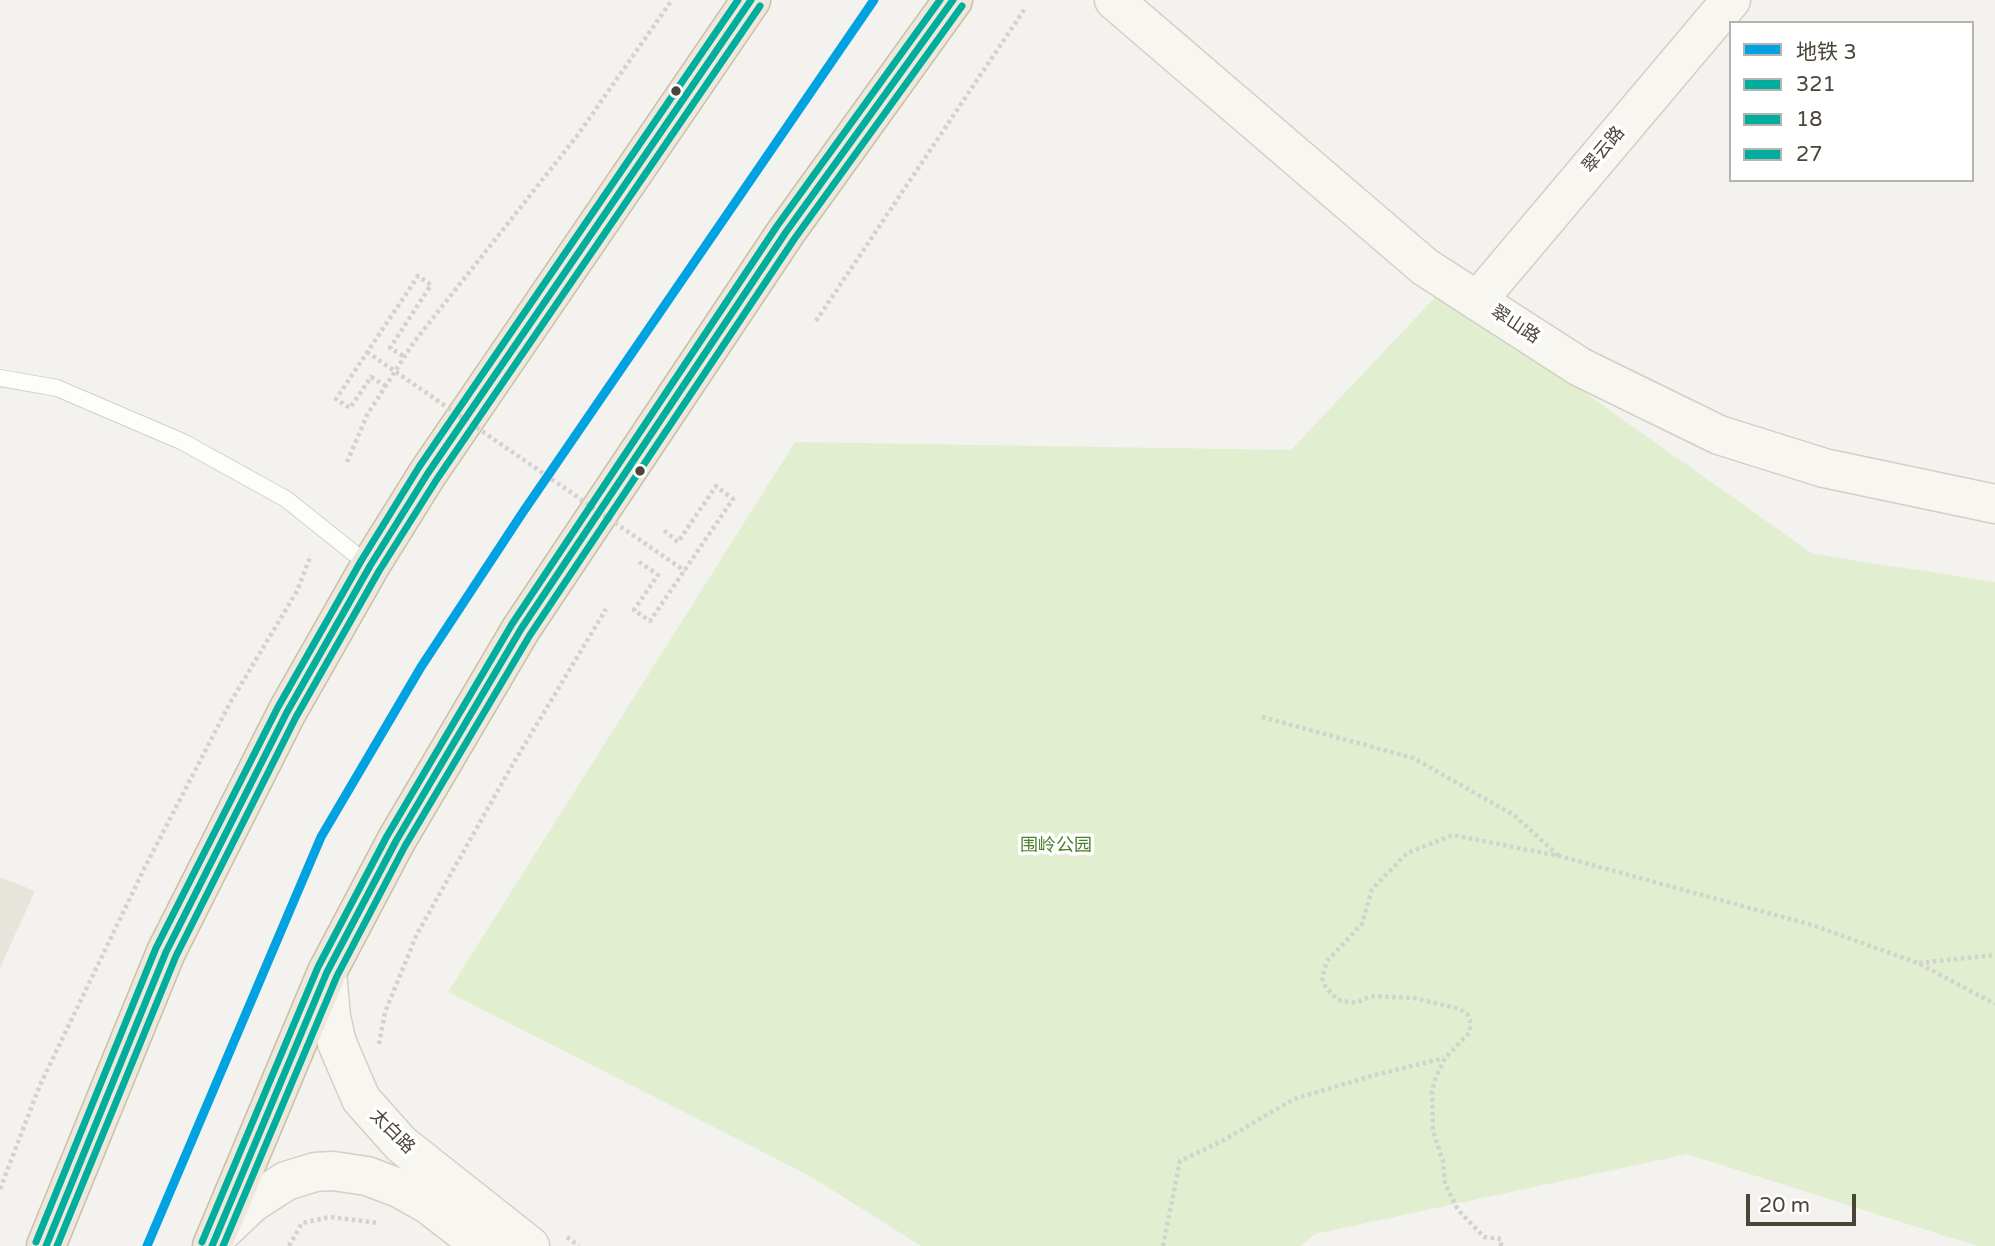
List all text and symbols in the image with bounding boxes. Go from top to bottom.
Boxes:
legend [1729,21,1974,182]
text: 地铁 3 [1796,40,1857,65]
text: 321 [1796,72,1836,97]
unlabelled marker [669,84,683,98]
text: 18 [1796,107,1822,132]
street label: 翠云路 [1578,122,1630,178]
text: 27 [1796,142,1822,167]
street label: 翠山路 [1486,301,1544,349]
unlabelled marker [633,464,647,478]
park label: 围岭公园 [1020,835,1092,857]
street label: 太白路 [365,1105,419,1159]
scale bar [1750,1180,1860,1224]
text: 20 m [1759,1193,1810,1218]

